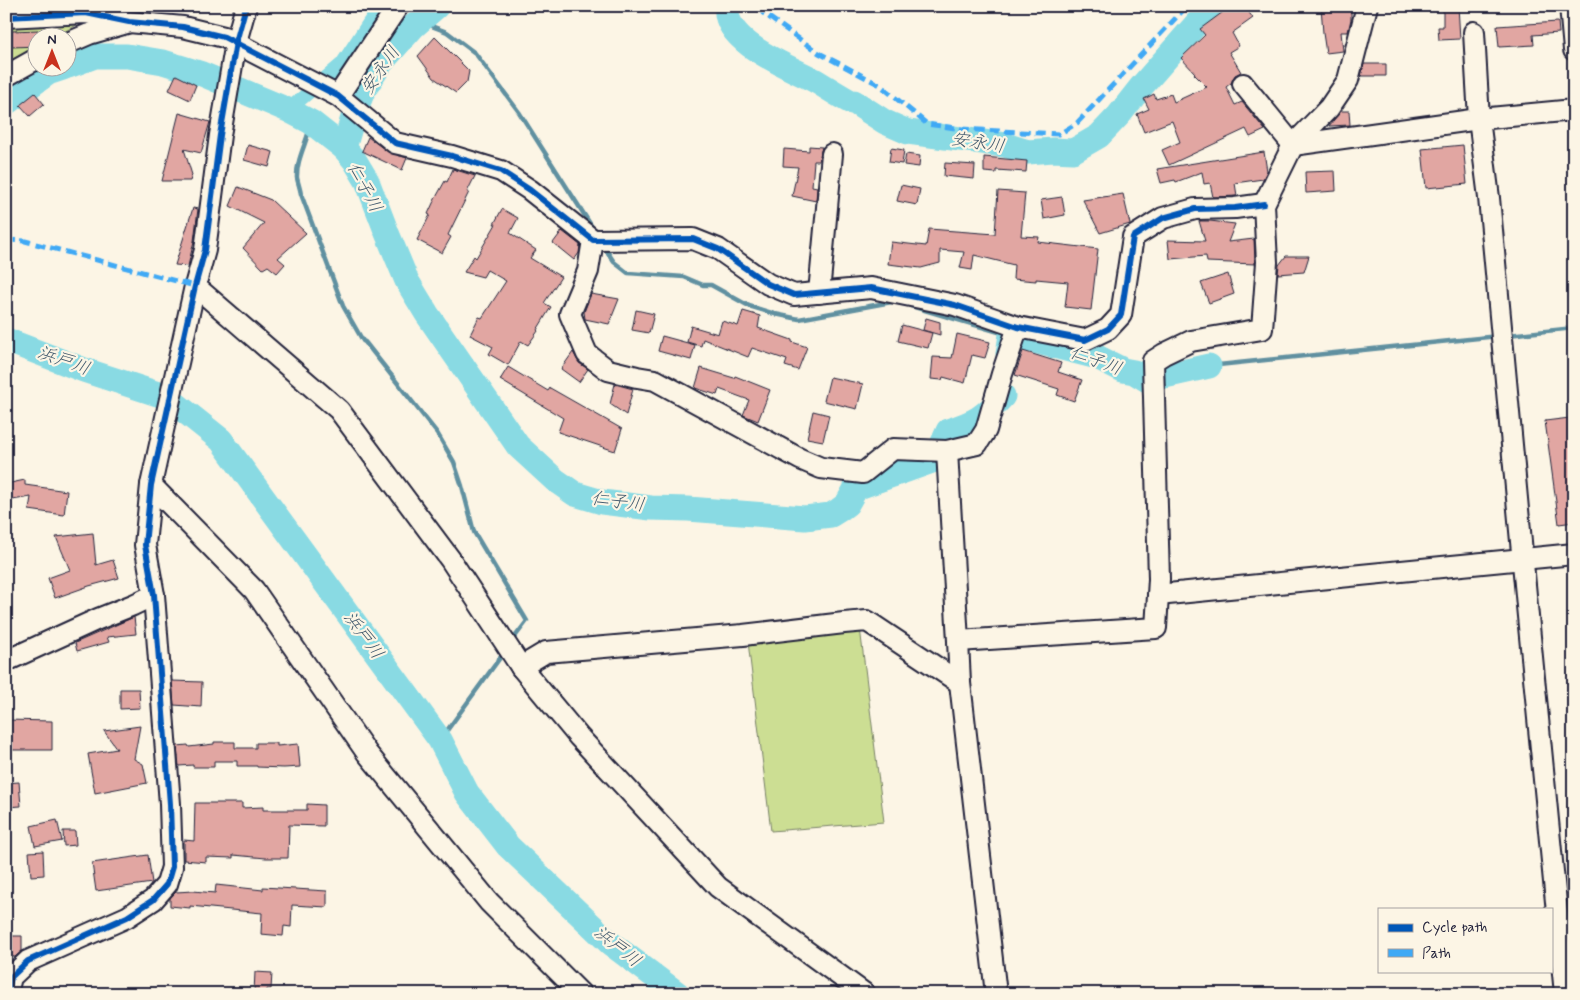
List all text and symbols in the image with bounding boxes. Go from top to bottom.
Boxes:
north arrow [28,28,78,78]
text: N [47,31,57,49]
water label: 安永川 [356,42,406,100]
water label: 安永川 [949,127,1006,159]
water label: 仁子川 [341,158,387,217]
water label: 浜戸川 [34,340,93,381]
water label: 仁子川 [1066,340,1125,381]
water label: 仁子川 [589,486,646,518]
water label: 浜戸川 [338,607,389,664]
legend [1378,908,1552,972]
text: Cycle path [1422,918,1487,938]
water label: 浜戸川 [589,920,646,973]
text: Path [1422,944,1451,964]

